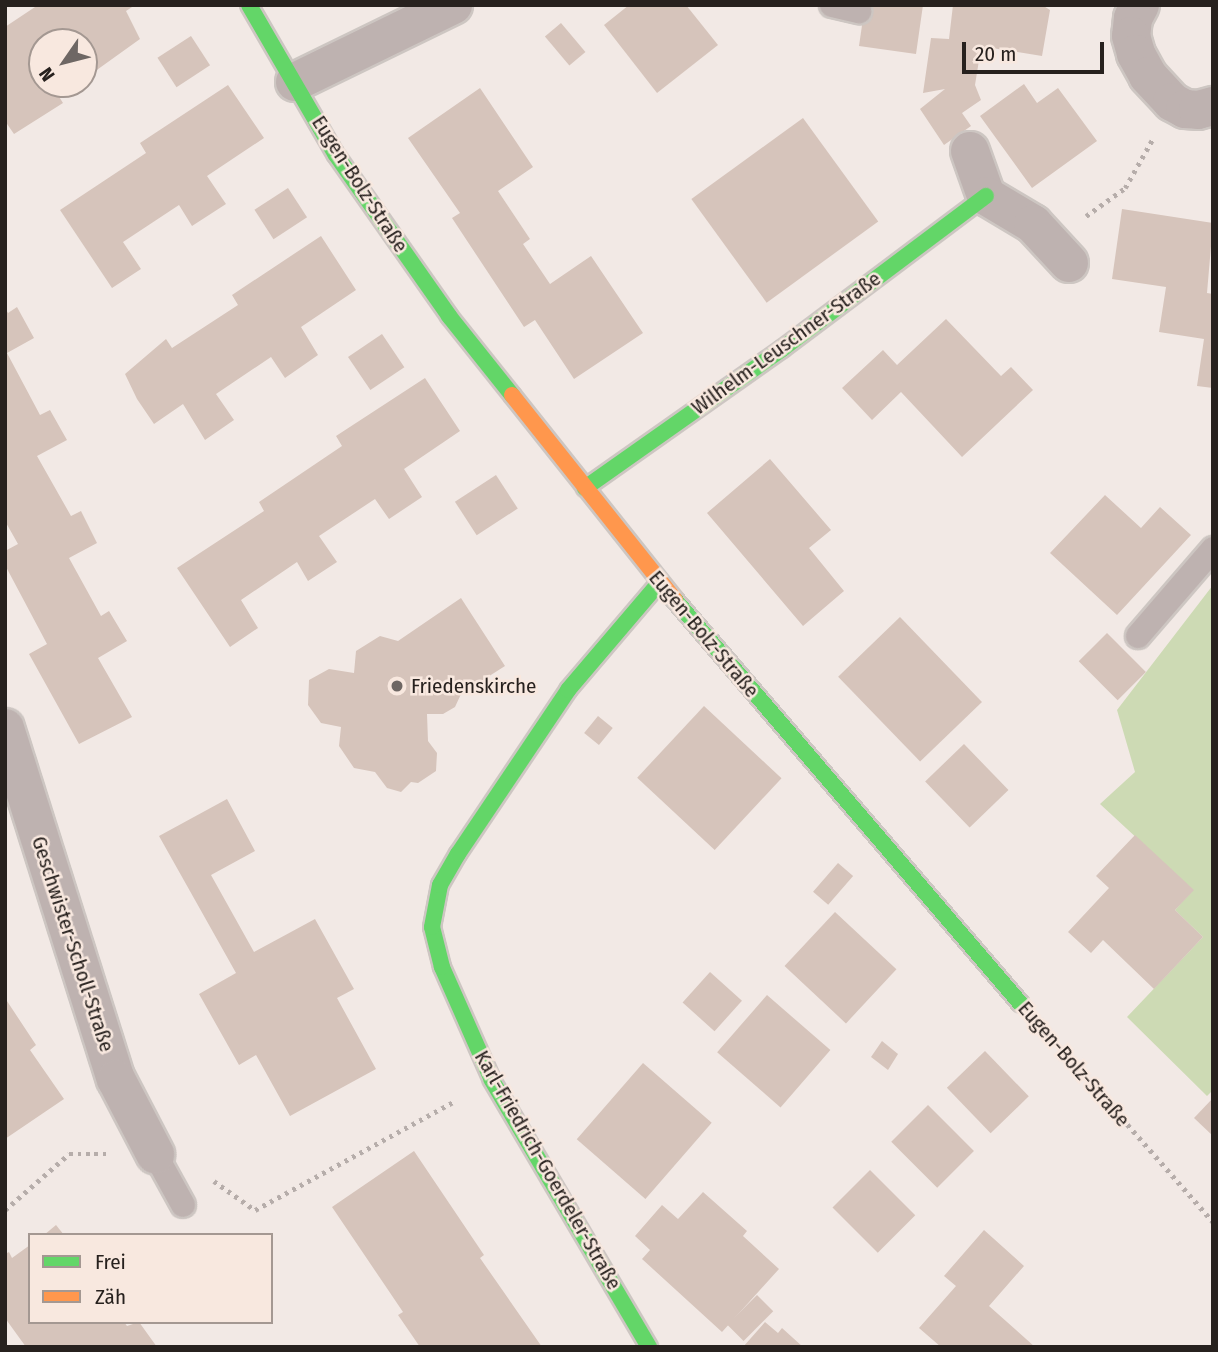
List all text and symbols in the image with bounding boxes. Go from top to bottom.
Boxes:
north arrow [28,28,98,98]
scale bar [966,28,1108,72]
text: 20 m [975,41,1016,67]
text: N [34,63,60,85]
street label: Eugen-Bolz-Straße [306,111,414,257]
street label: Wilhelm-Leuschner-Straße [687,266,885,420]
street label: Eugen-Bolz-Straße [644,565,764,703]
place label: Friedenskirche [411,673,536,699]
marker: Friedenskirche [389,678,405,694]
street label: Geschwister-Scholl-Straße [26,833,120,1055]
street label: Eugen-Bolz-Straße [1013,996,1135,1132]
street label: Karl-Friedrich-Goerdeler-Straße [469,1046,627,1294]
legend [28,1233,273,1324]
text: Frei [95,1249,126,1275]
text: Zäh [95,1284,126,1310]

